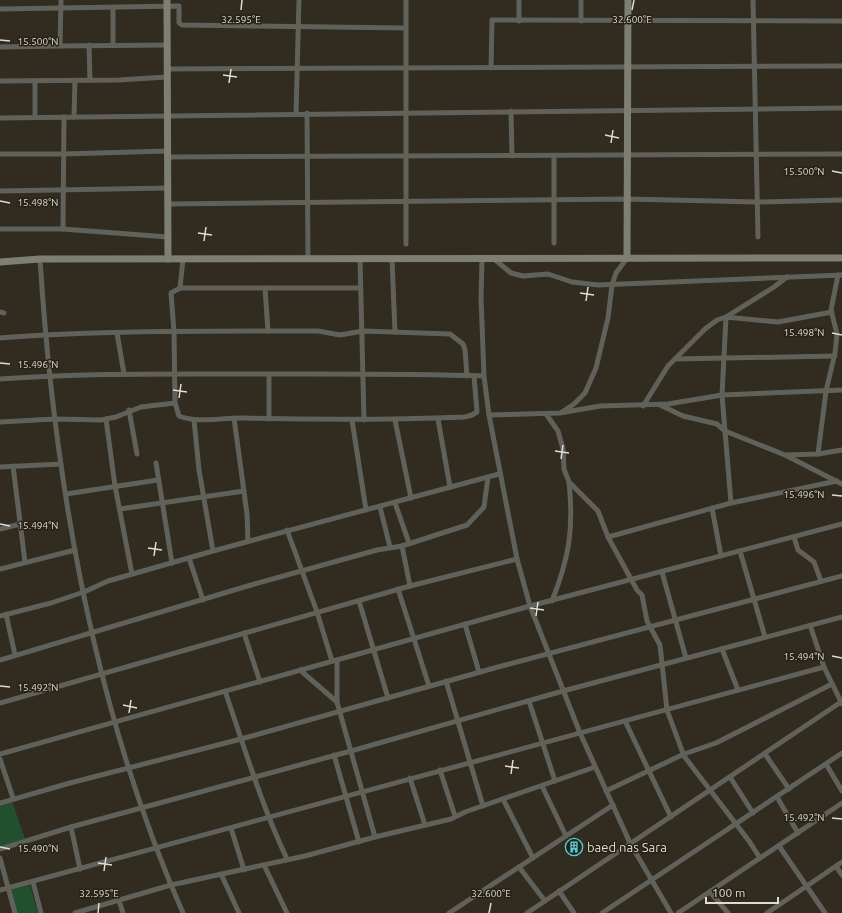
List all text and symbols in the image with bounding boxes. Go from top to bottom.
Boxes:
text: 32.595°E [221,14,261,25]
text: 32.600°E [612,14,652,25]
text: 15.500°N [17,36,59,47]
text: 15.500°N [783,166,825,177]
text: 15.498°N [17,197,59,208]
text: 15.498°N [783,327,825,338]
text: 15.496°N [17,359,59,370]
text: 15.496°N [783,489,825,500]
text: 15.494°N [17,520,59,531]
text: 15.494°N [783,651,825,662]
text: 15.492°N [17,682,59,693]
text: 15.492°N [783,812,825,823]
building icon: baed nas Sara [564,837,584,857]
place label: baed nas Sara [587,840,667,854]
text: 15.490°N [17,843,59,854]
scale bar [706,879,778,905]
text: 100 m [712,886,745,899]
text: 32.595°E [79,888,119,899]
text: 32.600°E [471,888,511,899]

